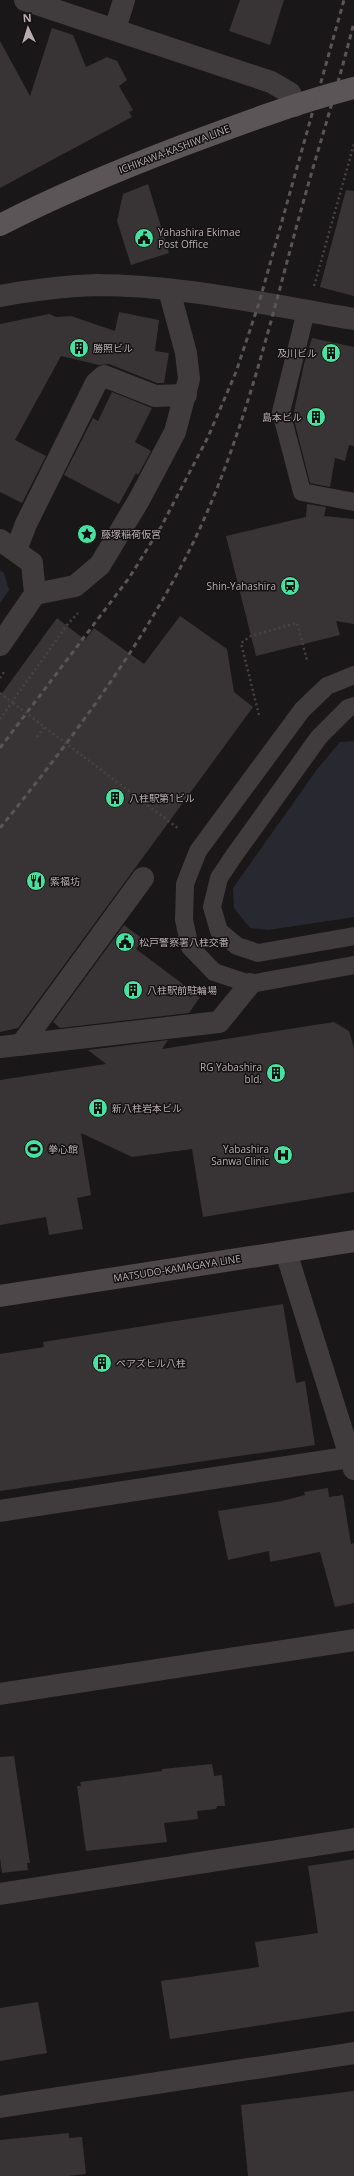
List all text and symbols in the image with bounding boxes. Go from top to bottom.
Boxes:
north arrow [8,8,48,48]
text: N [22,10,32,25]
street label: ICHIKAWA-KASHIWA LINE [116,121,232,177]
place label: Yahashira Ekimae Post Office [158,225,241,251]
public building icon: Yahashira Ekimae Post Office [133,227,155,249]
building icon: 勝照ビル [68,337,90,359]
place label: 勝照ビル [93,341,133,355]
building icon: 及川ビル [320,342,342,364]
place label: 及川ビル [277,346,317,360]
building icon: 島本ビル [305,406,327,428]
place label: 島本ビル [262,410,302,424]
place icon: 藤塚稲荷仮宮 [76,523,98,545]
place label: 藤塚稲荷仮宮 [101,527,161,541]
station icon: Shin-Yahashira [279,575,301,597]
place label: Shin-Yahashira [207,579,276,593]
building icon: 八柱駅第1ビル [104,787,126,809]
place label: 八柱駅第1ビル [129,791,195,805]
restaurant icon: 紫福坊 [25,870,47,892]
place label: 紫福坊 [50,874,80,888]
public building icon: 松戸警察署八柱交番 [114,931,136,953]
place label: 松戸警察署八柱交番 [139,935,229,949]
building icon: 八柱駅前駐輪場 [122,979,144,1001]
place label: 八柱駅前駐輪場 [147,983,217,997]
place label: RG Yabashira bld. [200,1060,262,1086]
building icon: RG Yabashira bld. [265,1062,287,1084]
building icon: 新八柱岩本ビル [87,1097,109,1119]
place label: 新八柱岩本ビル [112,1101,182,1115]
sports icon: 拳心館 [23,1138,45,1160]
place label: 拳心館 [48,1142,78,1156]
place label: Yabashira Sanwa Clinic [211,1142,269,1168]
hospital icon: Yabashira Sanwa Clinic [272,1144,294,1166]
street label: MATSUDO-KAMAGAYA LINE [112,1251,242,1285]
building icon: ペアズヒル八柱 [91,1352,113,1374]
place label: ペアズヒル八柱 [116,1356,186,1370]

